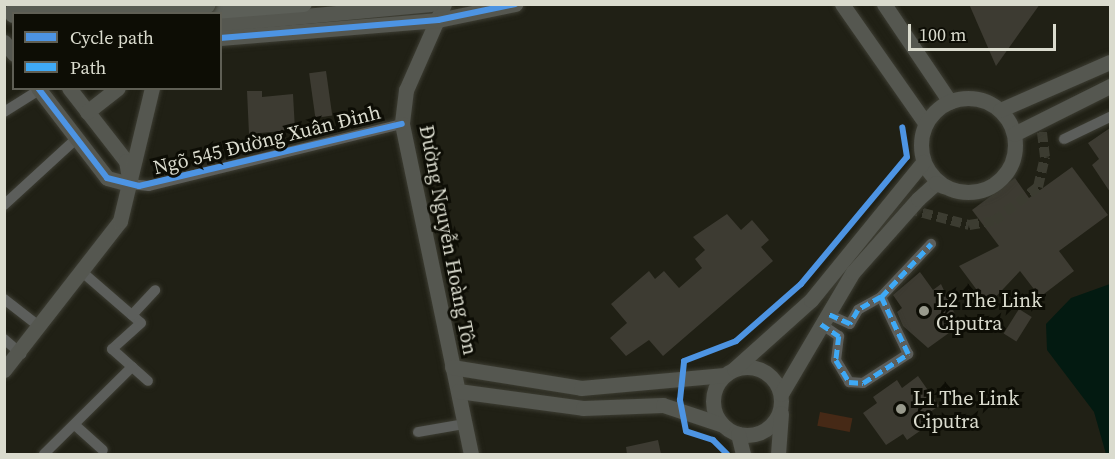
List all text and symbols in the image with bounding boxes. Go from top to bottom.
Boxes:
legend [12,12,222,90]
scale bar [911,12,1060,50]
text: 100 m [919,22,966,47]
text: Cycle path [70,25,154,50]
text: Path [70,55,106,80]
street label: Ngõ 545 Đường Xuân Đỉnh [151,100,383,180]
street label: Đường Nguyễn Hoàng Tôn [414,123,482,357]
place label: L2 The Link Ciputra [936,288,1042,335]
marker: L2 The Link Ciputra [917,304,931,318]
place label: L1 The Link Ciputra [913,386,1019,433]
marker: L1 The Link Ciputra [894,402,908,416]

